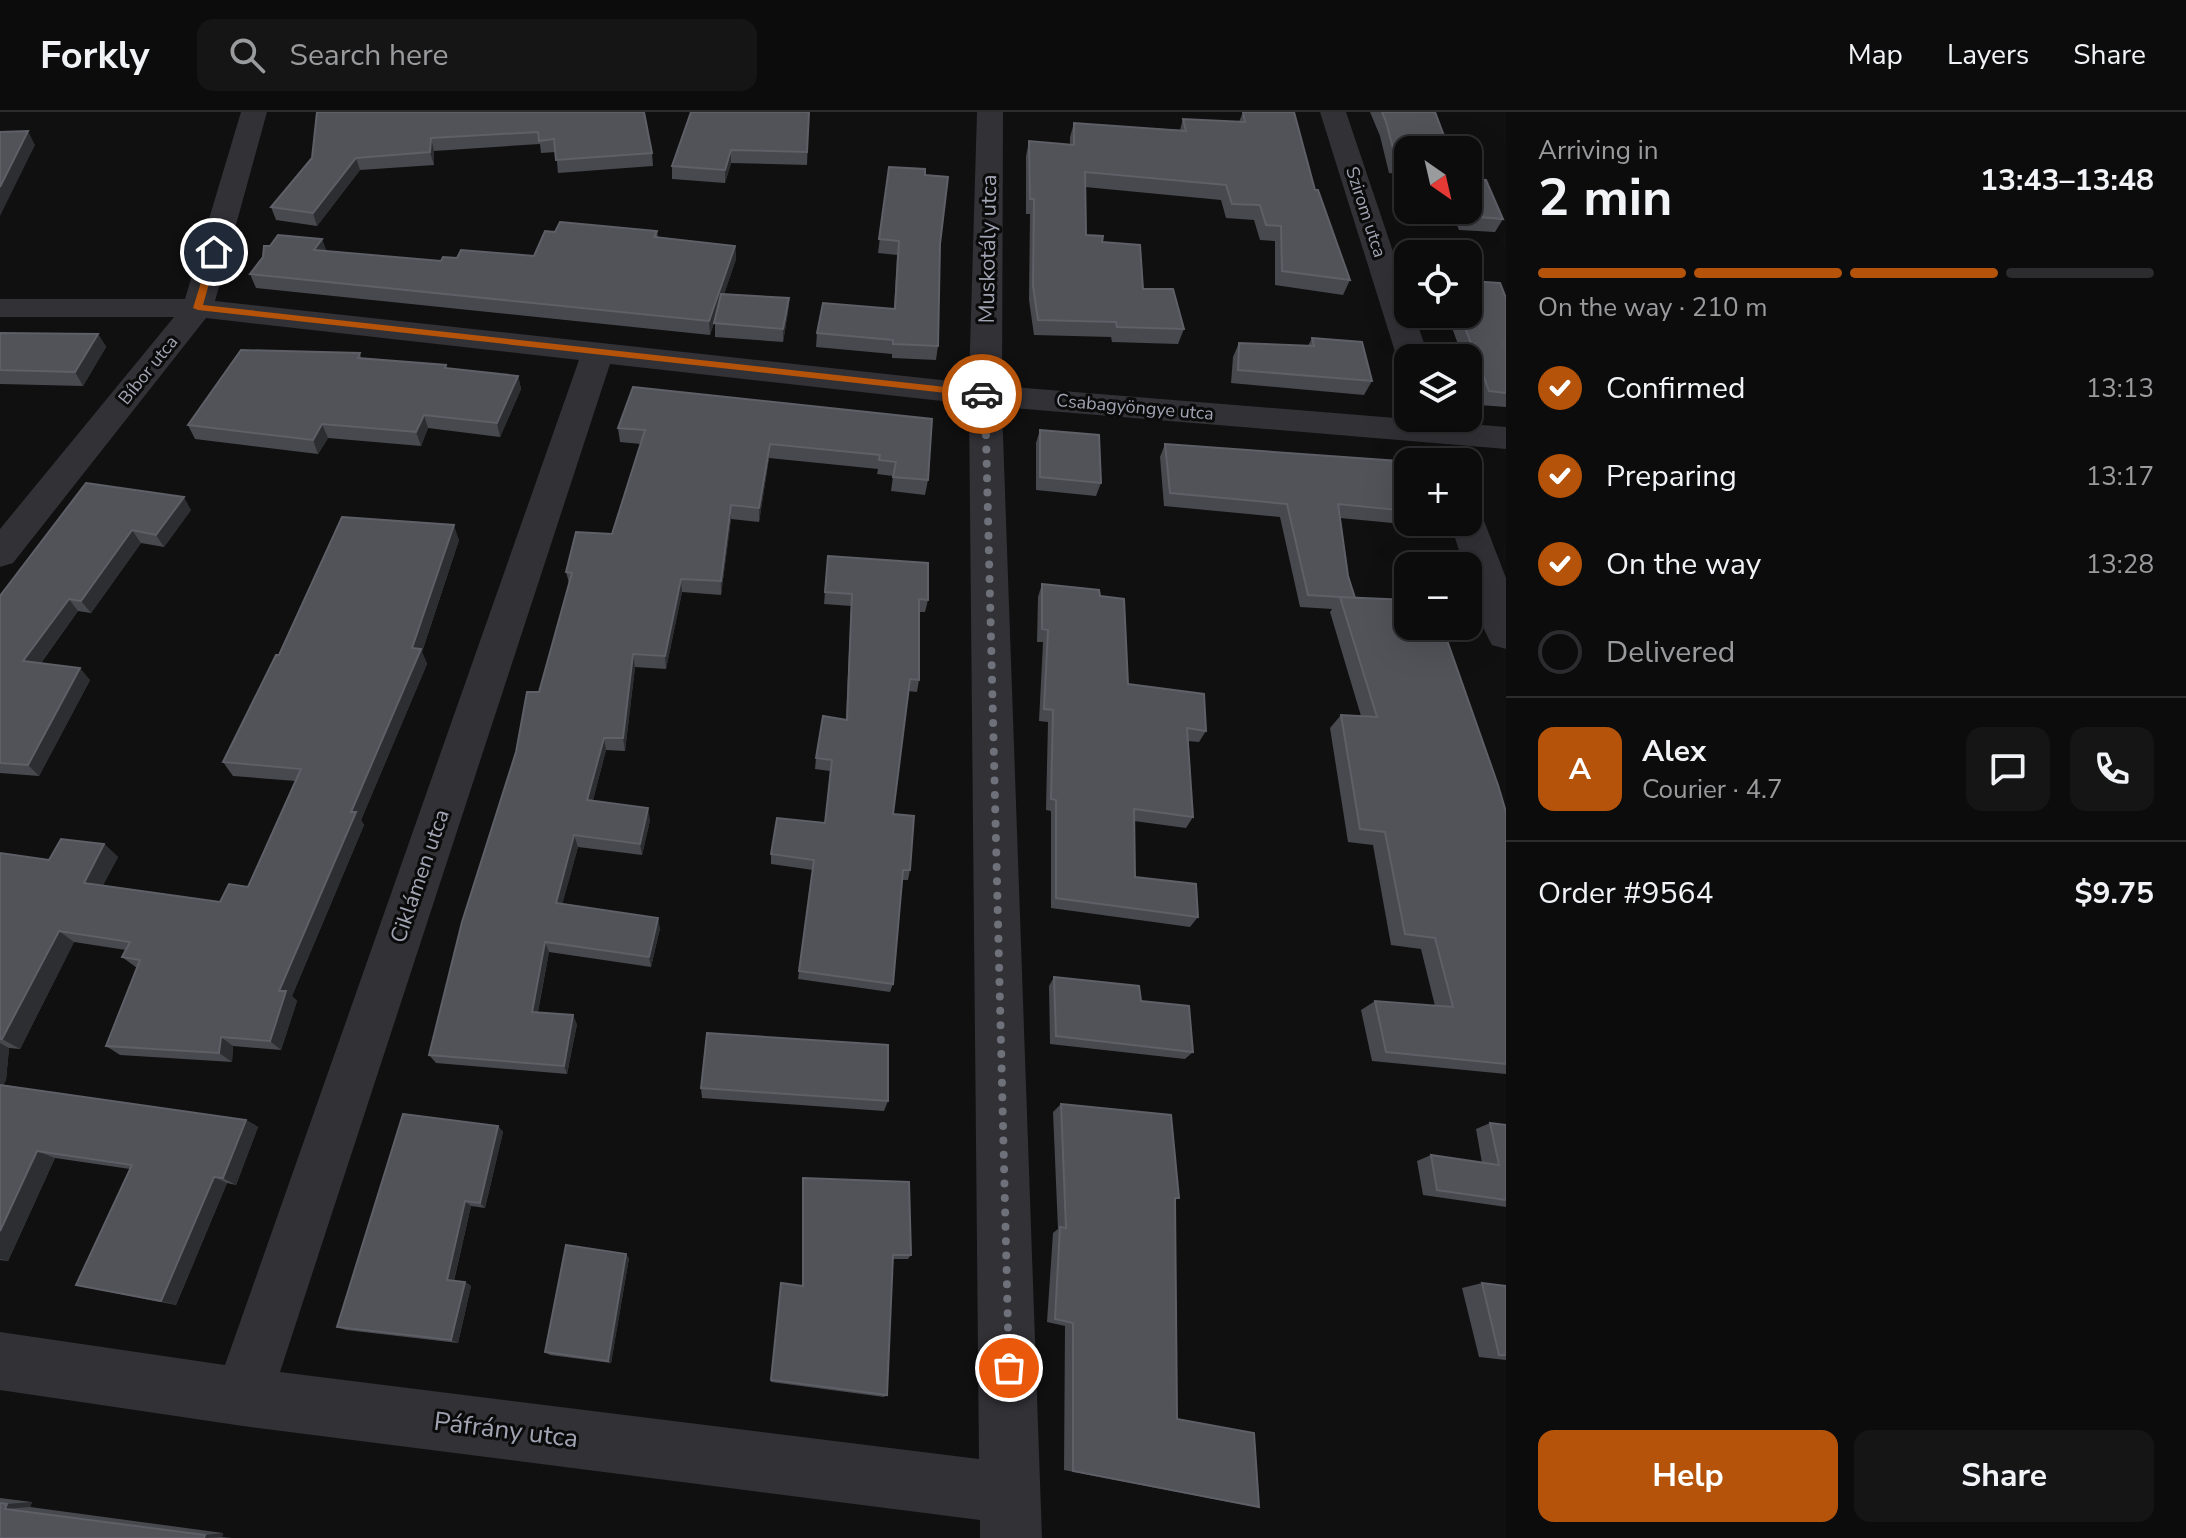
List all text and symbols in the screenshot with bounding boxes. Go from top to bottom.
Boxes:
search box [197,19,757,91]
text: Forkly [40,30,149,81]
icon: search [225,33,269,77]
text: Search here [289,35,448,76]
text: Map [1848,36,1903,74]
text: Layers [1947,36,2029,74]
text: Share [2073,36,2146,74]
text: Arriving in [1538,133,1659,168]
north arrow [1394,136,1482,224]
map controls [1394,136,1482,640]
text: 13:43–13:48 [1980,160,2154,201]
text: 2 min [1538,162,1673,233]
street label: Szirom utca [1340,164,1392,260]
street label: Muskotály utca [972,174,1004,324]
pin [180,218,248,286]
icon: home [192,230,236,274]
button: locate [1394,240,1482,328]
text: On the way · 210 m [1538,290,1767,325]
street label: Bíbor utca [113,330,183,410]
button: layers [1394,344,1482,432]
courier [942,354,1022,434]
icon: check [1538,366,1582,410]
text: Confirmed [1606,368,1746,409]
text: 13:13 [2086,371,2154,406]
icon: car [960,372,1004,416]
street label: Csabagyöngye utca [1055,388,1215,426]
button: + [1394,448,1482,536]
icon: check [1538,454,1582,498]
text: Preparing [1606,456,1737,497]
text: 13:17 [2086,459,2154,494]
icon: check [1538,542,1582,586]
text: On the way [1606,544,1761,585]
text: 13:28 [2086,547,2154,582]
button: − [1394,552,1482,640]
text: Delivered [1606,632,1735,673]
button: chat [1966,727,2050,811]
button: phone [2070,727,2154,811]
text: Alex [1642,731,1706,772]
text: A [1569,749,1591,790]
text: Courier · 4.7 [1642,772,1783,807]
street label: Ciklámen utca [383,805,457,947]
text: Order #9564 [1538,873,1713,914]
text: $9.75 [2075,873,2154,914]
pin [975,1334,1043,1402]
icon: bag [987,1346,1031,1390]
street label: Páfrány utca [432,1404,580,1456]
button: Help [1538,1430,1838,1522]
button: Share [1854,1430,2154,1522]

